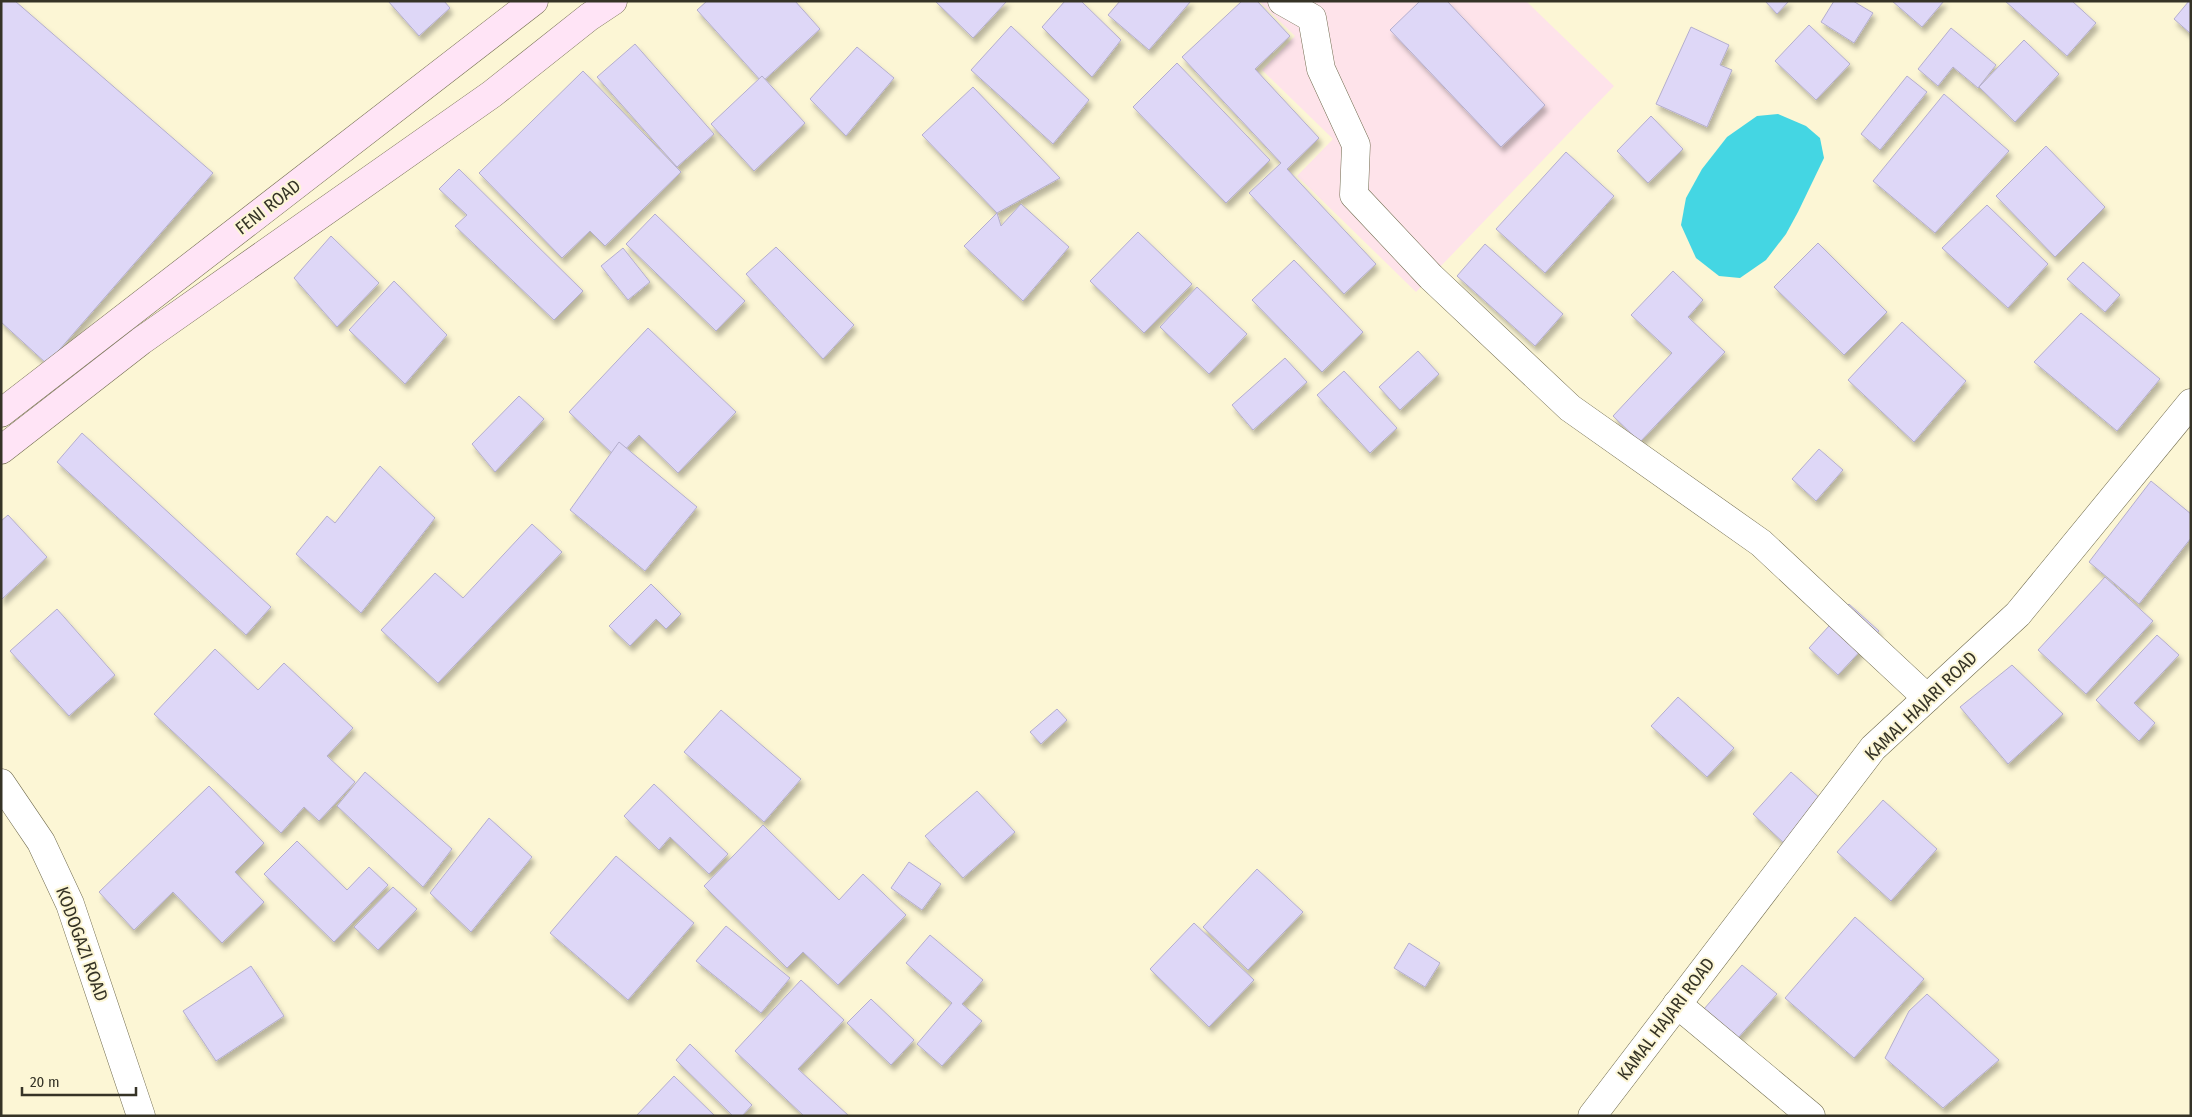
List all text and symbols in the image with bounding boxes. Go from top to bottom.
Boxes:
street label: FENI ROAD [231,175,305,239]
street label: KAMAL HAJARI ROAD [1860,647,1982,765]
street label: KODOGAZI ROAD [51,884,113,1004]
street label: KAMAL HAJARI ROAD [1613,953,1719,1085]
scale bar [22,1064,136,1096]
text: 20 m [30,1073,60,1091]

